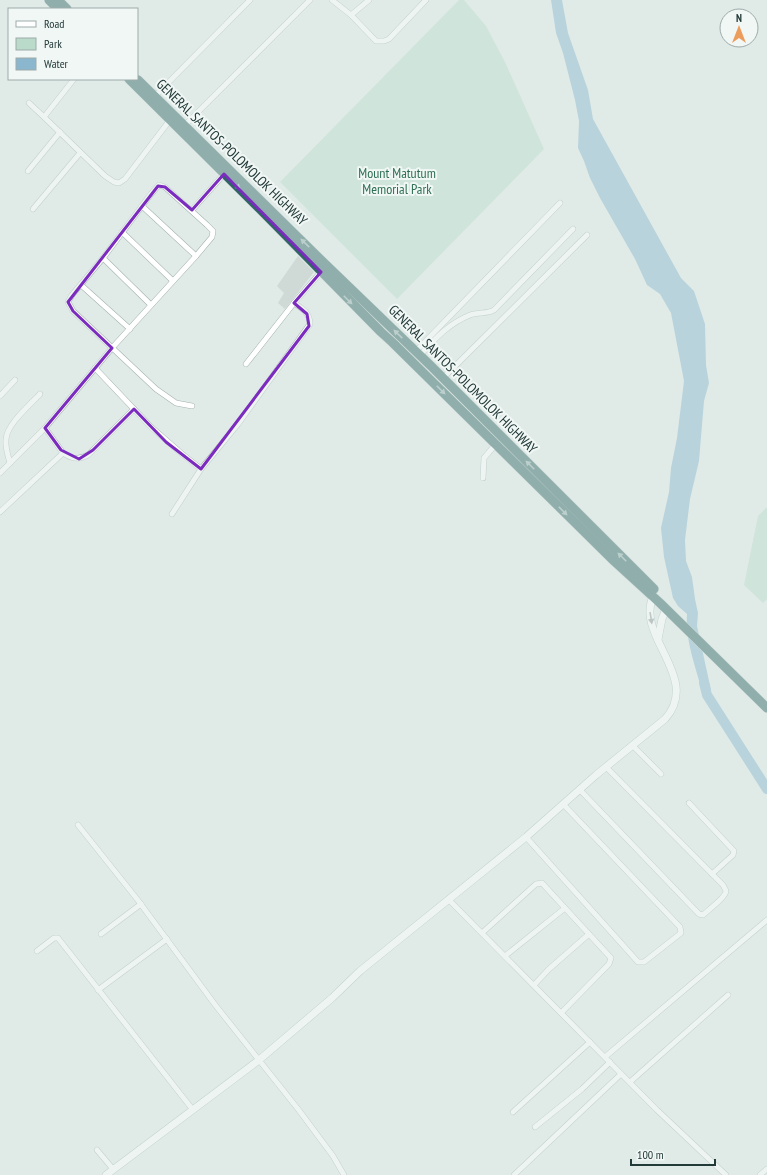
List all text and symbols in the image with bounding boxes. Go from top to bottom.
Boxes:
legend [8,8,138,80]
north arrow [719,8,759,48]
text: N [736,11,742,25]
text: Road [44,16,64,31]
text: Park [44,36,62,51]
text: Water [44,56,69,71]
street label: GENERAL SANTOS-POLOMOLOK HIGHWAY [153,75,312,229]
park label: Mount Matutum Memorial Park [358,164,436,198]
one-way arrow [231,181,241,190]
one-way arrow [300,238,310,248]
one-way arrow [343,295,353,304]
street label: GENERAL SANTOS-POLOMOLOK HIGHWAY [385,301,542,458]
one-way arrow [393,329,403,339]
one-way arrow [436,386,446,395]
one-way arrow [525,460,535,470]
one-way arrow [559,506,568,516]
one-way arrow [617,552,626,562]
one-way arrow [648,612,654,624]
scale bar [631,1141,715,1167]
text: 100 m [637,1147,664,1162]

